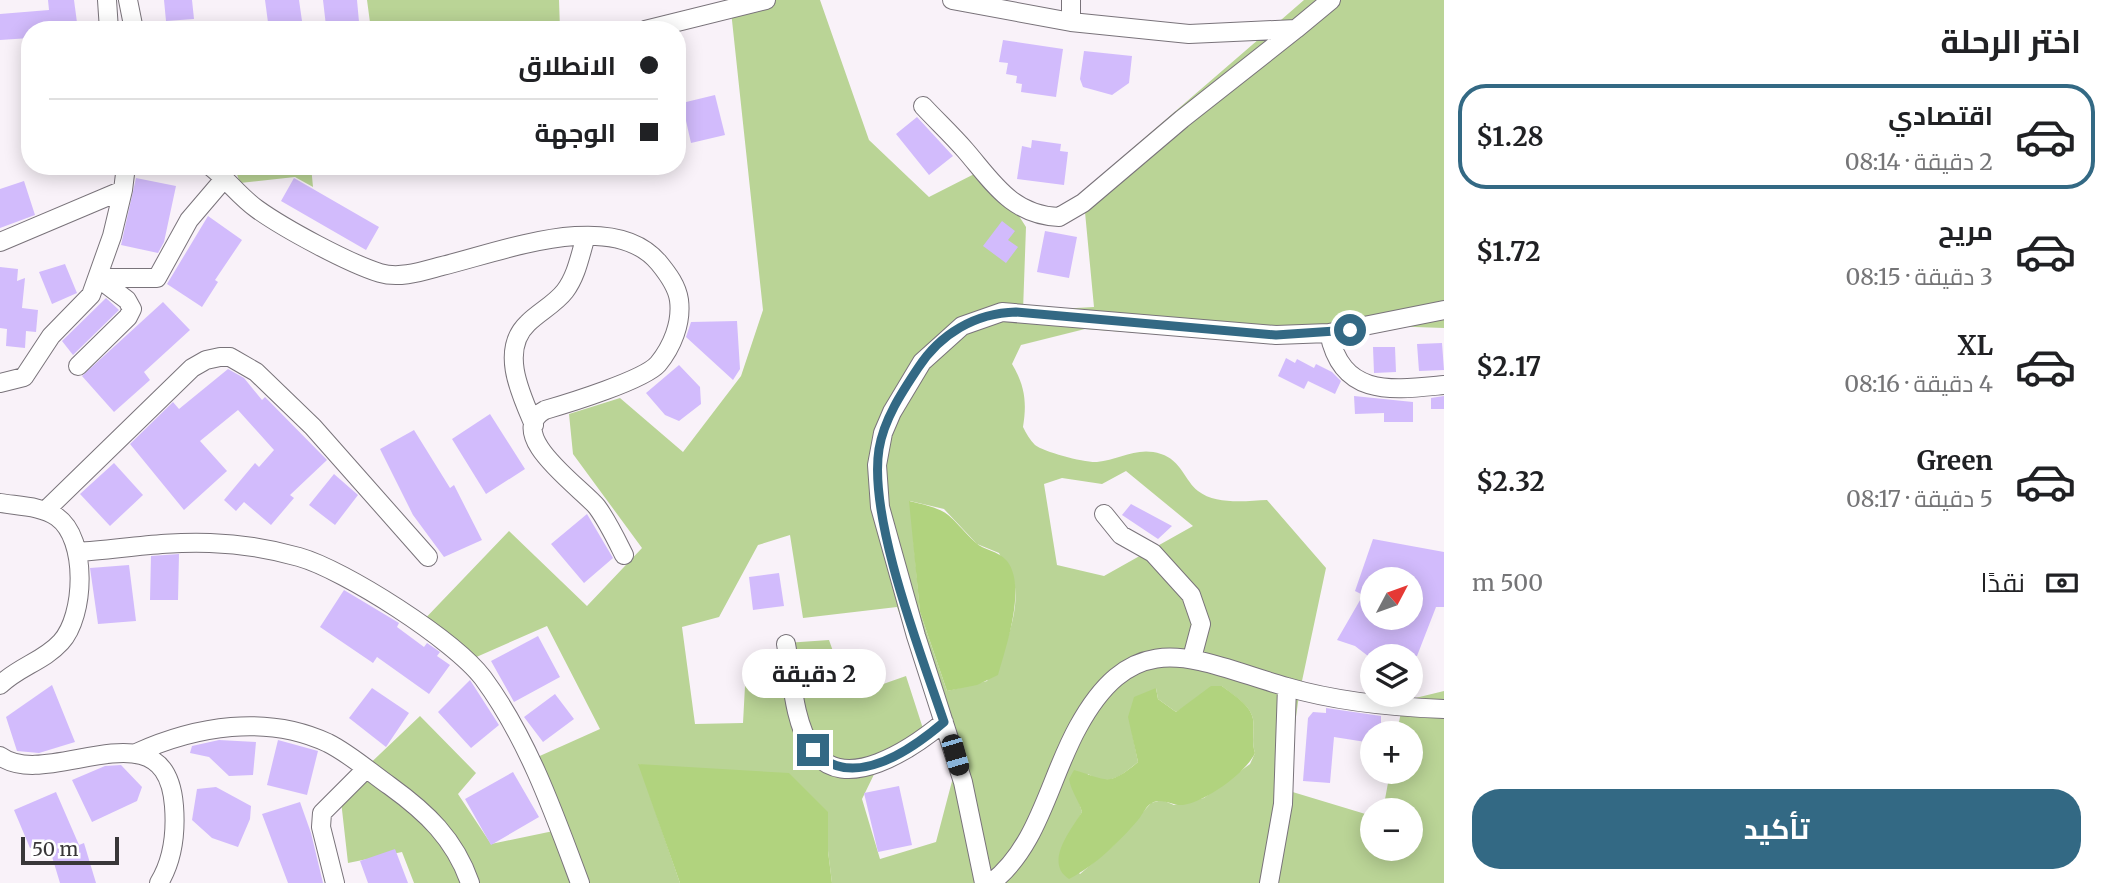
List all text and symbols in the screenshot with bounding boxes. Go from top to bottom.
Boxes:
text: اختر الرحلة [1940,22,2081,62]
text: الانطلاق [518,49,616,82]
text: اقتصادي [1888,99,1993,132]
icon: car [2014,105,2077,168]
text: الوجهة [535,116,616,149]
text: $1.28 [1476,120,1544,153]
text: 2 دقيقة · 08:14 [1845,147,1993,176]
text: مريح [1938,214,1993,247]
icon: car [2014,220,2077,283]
text: $1.72 [1476,235,1540,268]
text: 3 دقيقة · 08:15 [1845,262,1993,291]
route start [1334,314,1366,346]
text: XL [1957,329,1993,362]
icon: car [2014,335,2077,398]
text: $2.17 [1476,350,1541,383]
text: 4 دقيقة · 08:16 [1844,369,1993,398]
text: Green [1917,444,1993,477]
icon: car [2014,450,2077,513]
text: $2.32 [1476,465,1545,498]
text: 5 دقيقة · 08:17 [1846,484,1993,513]
icon: cash [2043,564,2081,602]
text: نقدًا [1981,566,2025,599]
north arrow [1360,567,1423,630]
map controls [1360,567,1423,861]
text: 500 m [1472,568,1543,597]
button: layers [1360,644,1423,707]
callout: 2 دقيقة [741,648,885,698]
text: 2 دقيقة [772,659,856,688]
button: + [1360,721,1423,784]
car [940,732,971,778]
route end [797,734,829,766]
button: تأكيد [1472,789,2081,869]
button: − [1360,798,1423,861]
scale bar [21,834,119,866]
text: 50 m [32,837,78,861]

